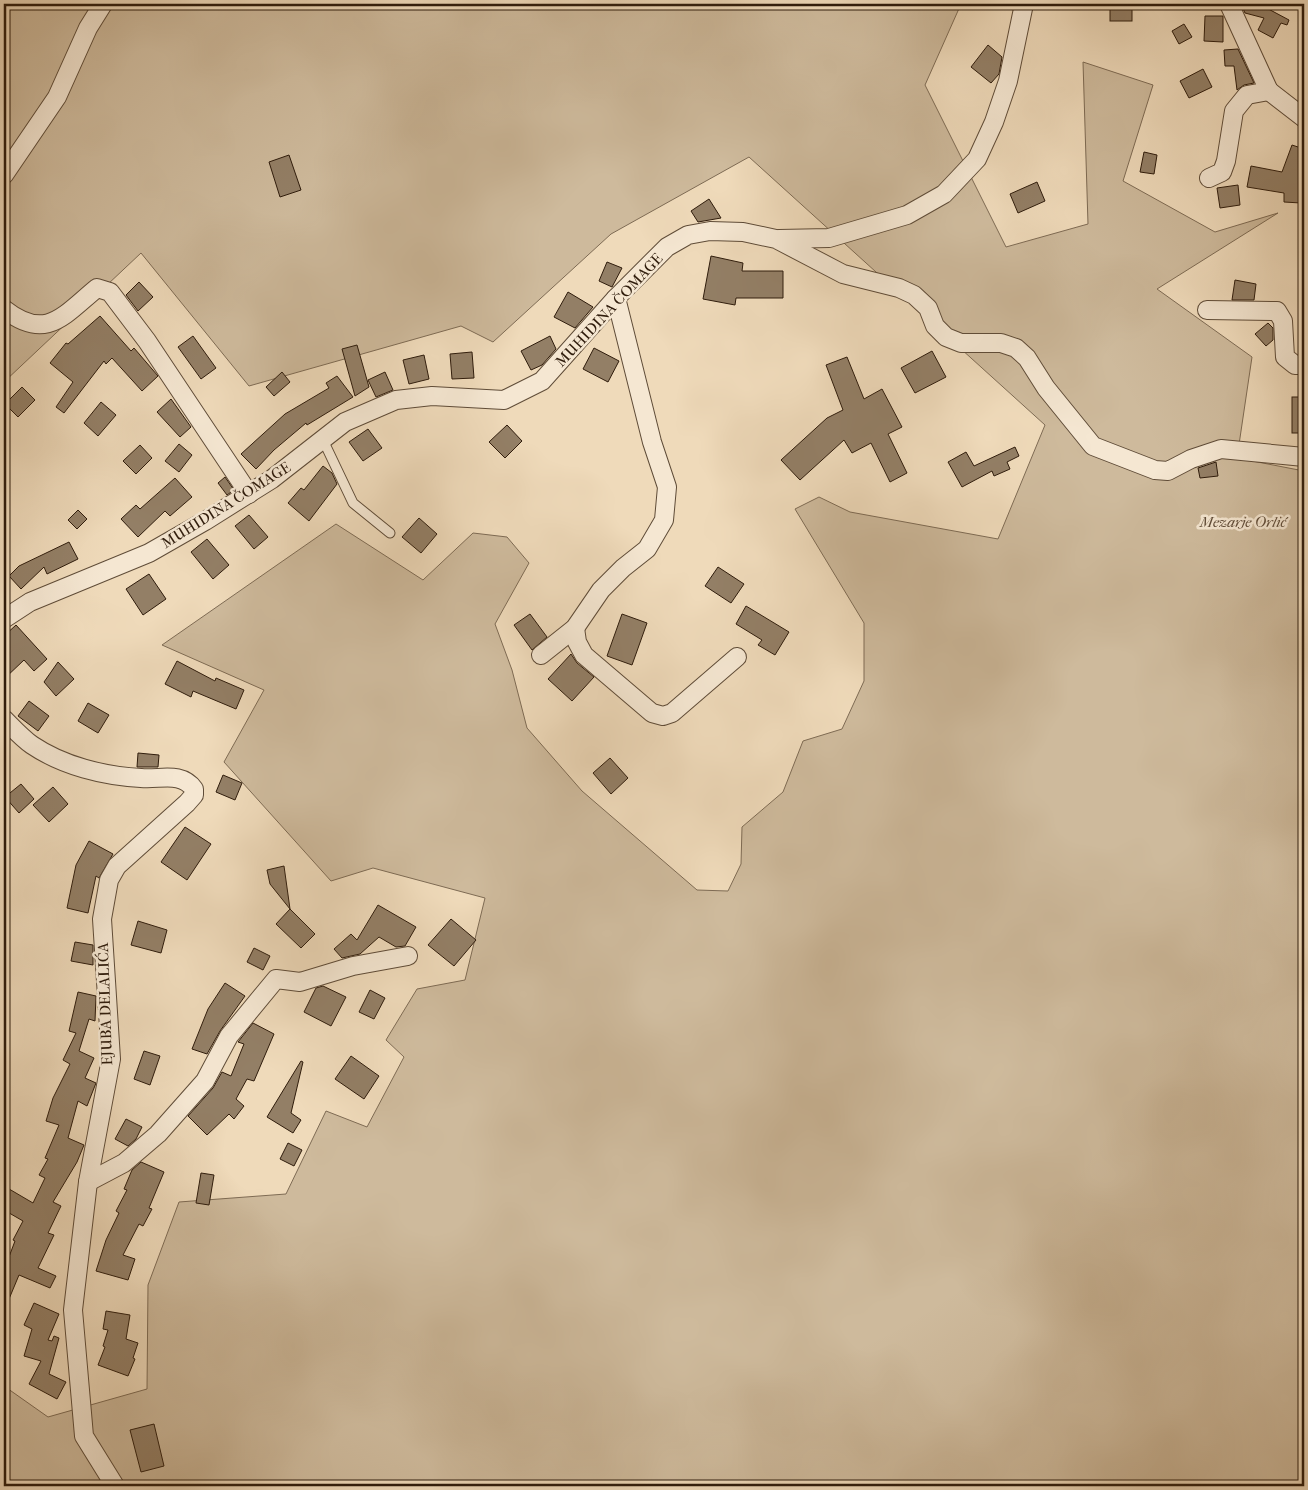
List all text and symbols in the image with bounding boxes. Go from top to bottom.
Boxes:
street label: MUHIDINA ČOMAGE [552,249,666,371]
street label: MUHIDINA ČOMAGE [158,458,294,552]
park label: Mezarje Orlić [1199,513,1289,531]
street label: EJUBA DELALIĆA [94,942,116,1066]

